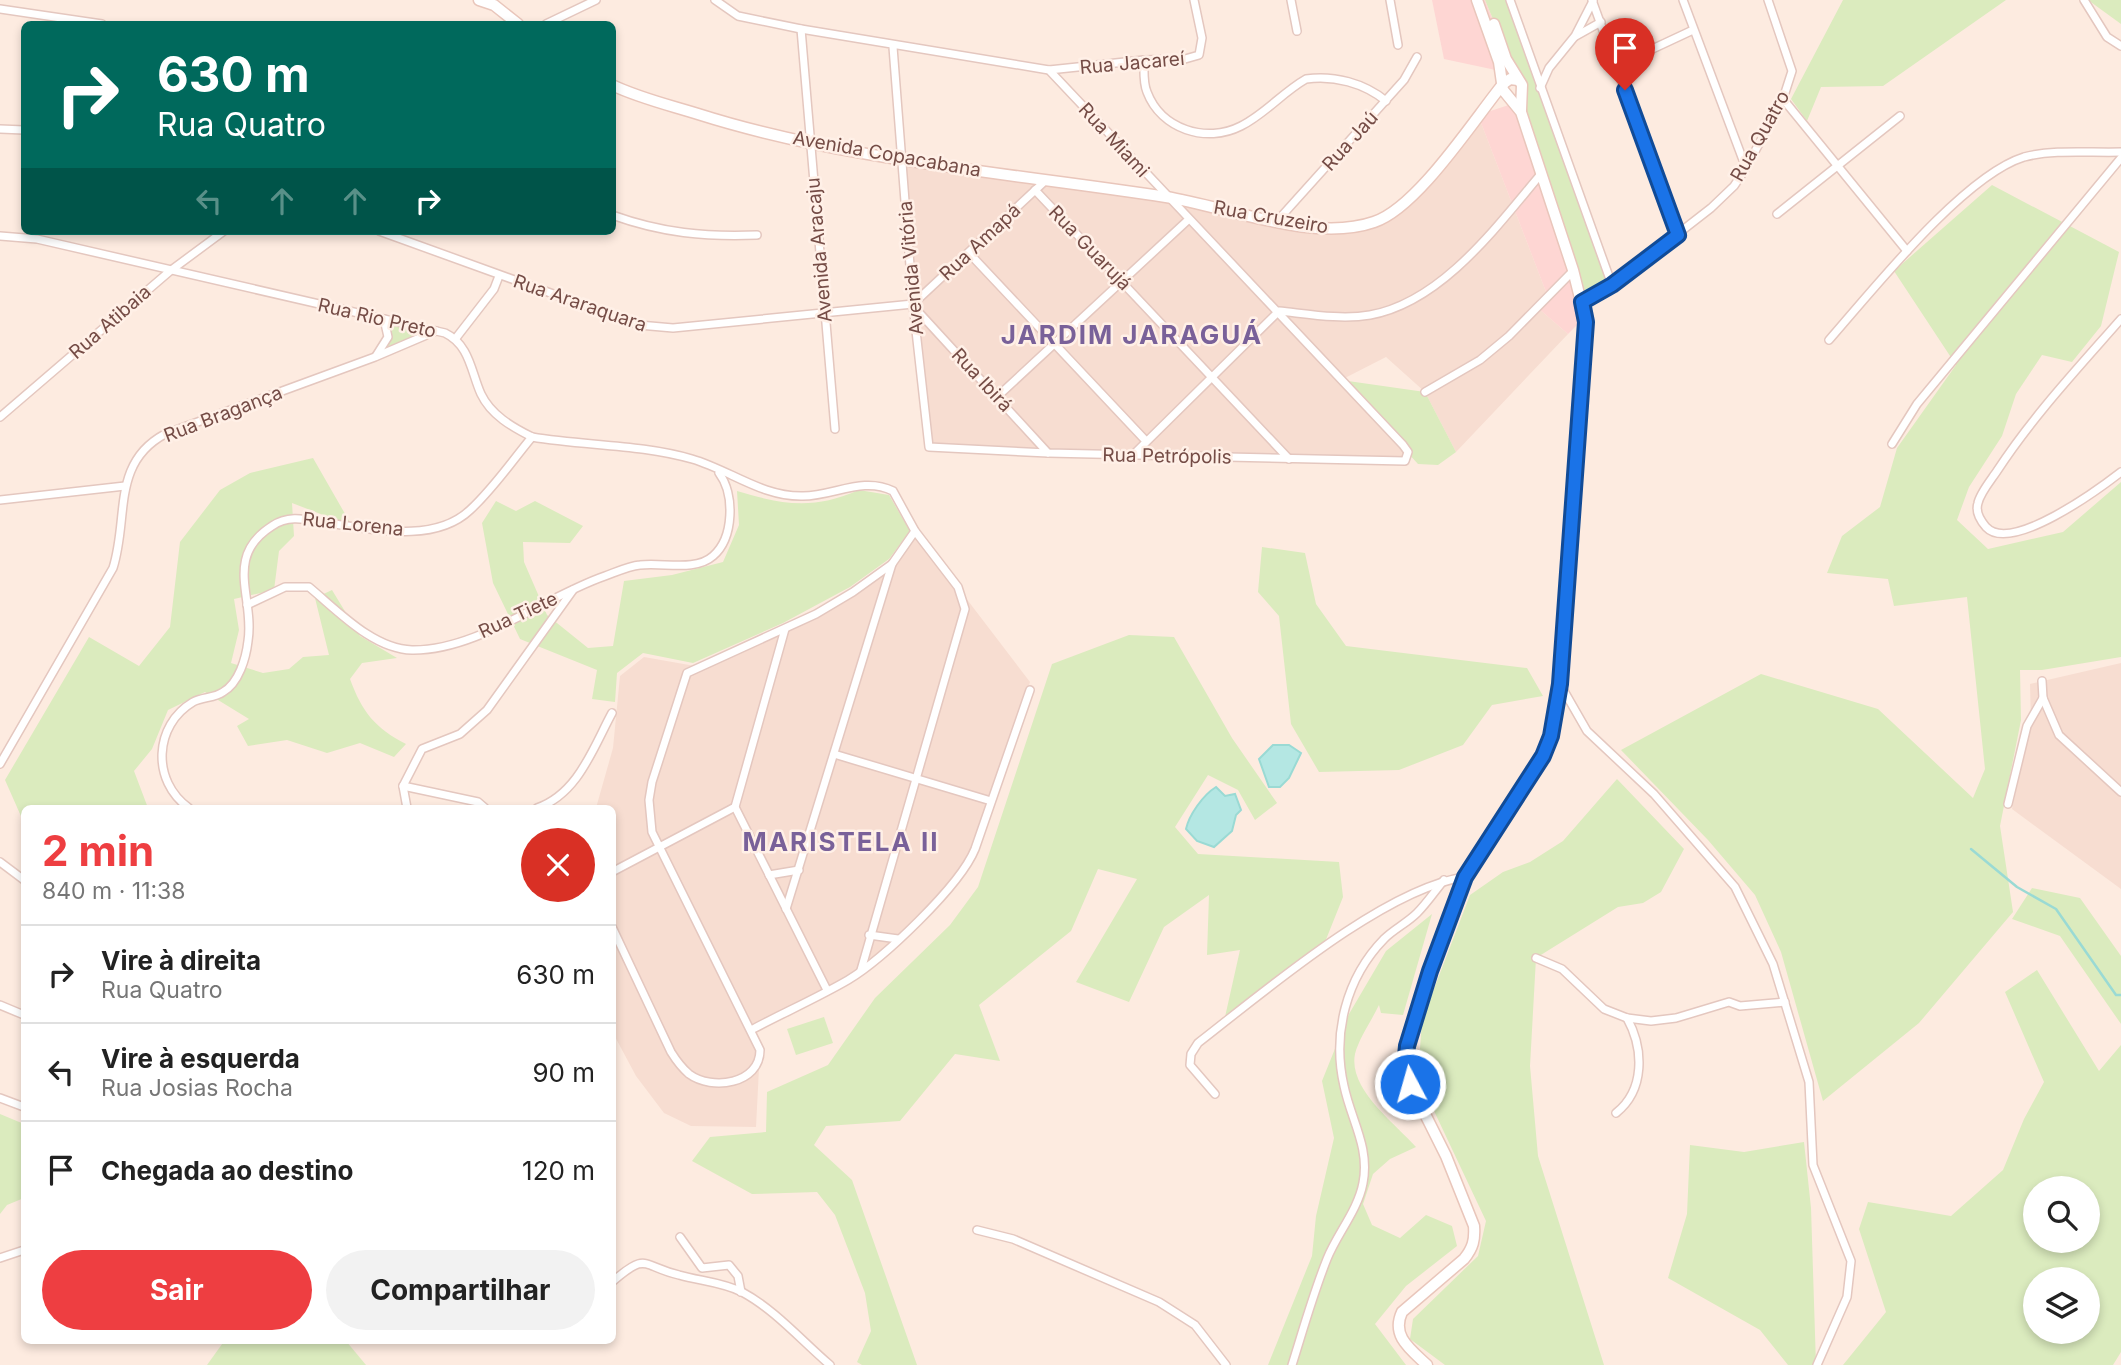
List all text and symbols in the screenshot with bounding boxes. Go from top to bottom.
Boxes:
pin [1595,18,1655,90]
icon: arrive [1606,29,1644,67]
text: 630 m [157,45,310,104]
street label: Rua Jacareí [1079,47,1186,79]
icon: right [42,49,133,140]
street label: Rua Quatro [1726,87,1794,185]
street label: Rua Miami [1074,98,1154,182]
text: Rua Quatro [157,105,326,144]
street label: Rua Jaú [1317,106,1383,176]
street label: Avenida Copacabana [791,126,983,182]
street label: Avenida Aracaju [801,177,837,323]
icon: left [190,182,228,220]
icon: ahead [263,182,301,220]
icon: ahead [336,182,374,220]
icon: right [409,182,447,220]
street label: Rua Cruzeiro [1212,196,1330,238]
street label: Rua Amapá [935,199,1025,285]
street label: Avenida Vitória [894,200,928,336]
street label: Rua Guarujá [1044,201,1136,295]
street label: Rua Araraquara [510,269,650,337]
street label: Rua Atibaia [64,280,156,364]
street label: Rua Rio Preto [316,293,438,343]
district label: JARDIM JARAGUÁ [1001,319,1263,350]
street label: Rua Ibirá [947,343,1017,417]
street label: Rua Bragança [161,381,285,447]
street label: Rua Petrópolis [1102,443,1232,469]
street label: Rua Lorena [301,507,405,541]
street label: Rua Tiete [475,587,561,643]
text: 2 min [42,825,154,876]
district label: MARISTELA II [742,826,940,857]
button: close [521,828,595,902]
text: 840 m · 11:38 [42,877,186,905]
text: Vire à direita [101,945,261,976]
icon: right [42,955,80,993]
text: 630 m [516,959,595,990]
text: Rua Quatro [101,976,222,1004]
text: Vire à esquerda [101,1043,300,1074]
position arrow [1373,1047,1447,1121]
icon: left [42,1053,80,1091]
text: 90 m [532,1057,595,1088]
text: Rua Josias Rocha [101,1074,293,1102]
icon: arrive [42,1151,80,1189]
text: Chegada ao destino [101,1155,353,1186]
text: 120 m [522,1155,595,1186]
map controls [2023,1176,2100,1344]
button: search [2023,1176,2100,1253]
button: Sair [42,1250,312,1330]
button: Compartilhar [326,1250,595,1330]
button: layers [2023,1267,2100,1344]

